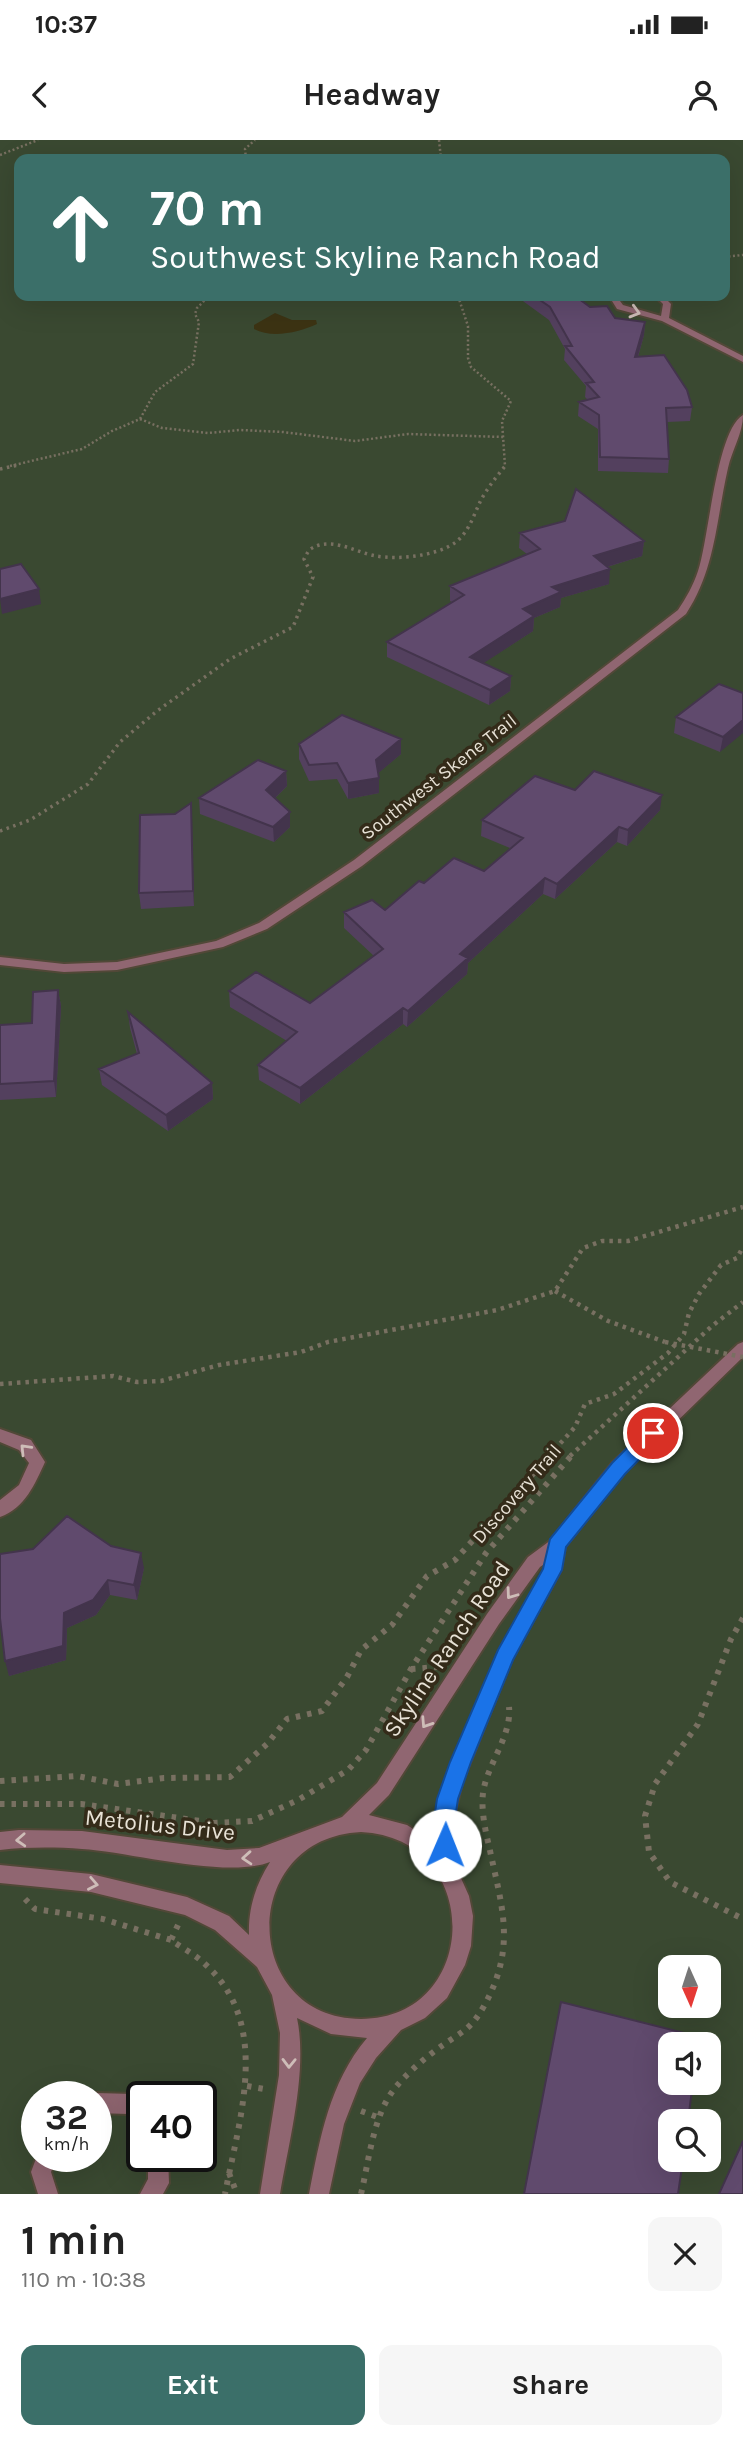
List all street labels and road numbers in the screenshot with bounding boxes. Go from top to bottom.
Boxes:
street label: Southwest Skene Trail [357,709,521,845]
street label: Discovery Trail [468,1440,566,1548]
street label: Skyline Ranch Road [378,1556,516,1742]
street label: Metolius Drive [84,1804,236,1846]

